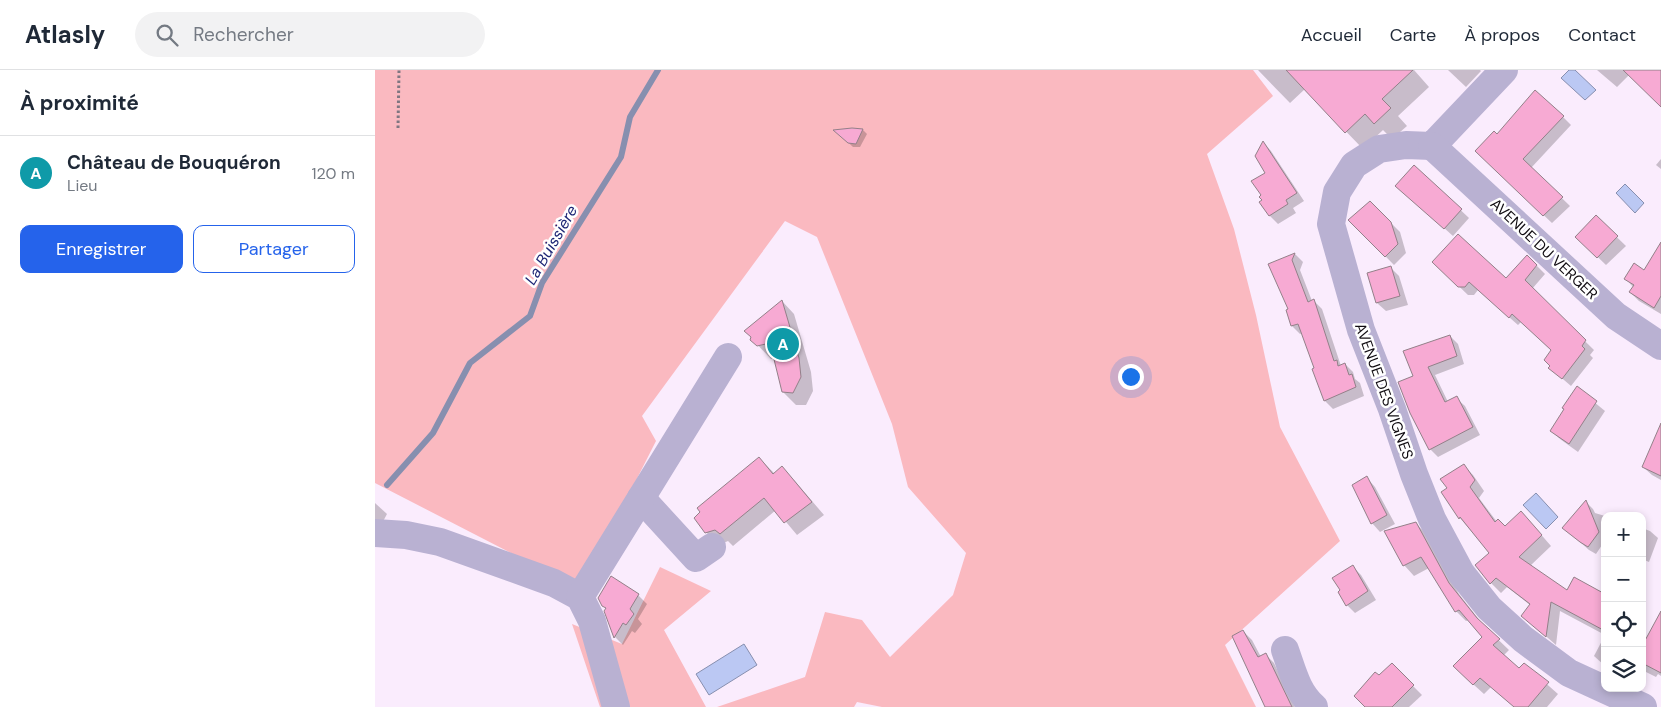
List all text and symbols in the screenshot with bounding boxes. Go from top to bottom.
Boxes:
search box [135,12,485,57]
text: Atlasly [25,19,105,50]
icon: search [153,21,181,49]
text: Rechercher [193,22,294,47]
text: Accueil [1301,23,1362,47]
text: Carte [1390,23,1436,47]
text: À propos [1464,23,1540,47]
text: Contact [1568,23,1636,47]
text: À proximité [20,89,139,117]
text: Château de Bouquéron [67,150,281,175]
text: A [30,163,42,184]
text: 120 m [311,163,355,184]
text: Lieu [67,175,98,196]
street label: AVENUE DU VERGER [1486,194,1602,304]
water label: La Buissière [520,201,582,289]
button: Enregistrer [20,225,183,273]
button: Partager [193,225,355,273]
street label: AVENUE DES VIGNES [1350,320,1418,462]
pin: A [767,325,799,363]
your location [1118,364,1144,390]
map controls [1601,512,1646,692]
button: + [1601,512,1646,557]
button: − [1601,557,1646,602]
button: locate [1601,602,1646,647]
button: layers [1601,647,1646,692]

